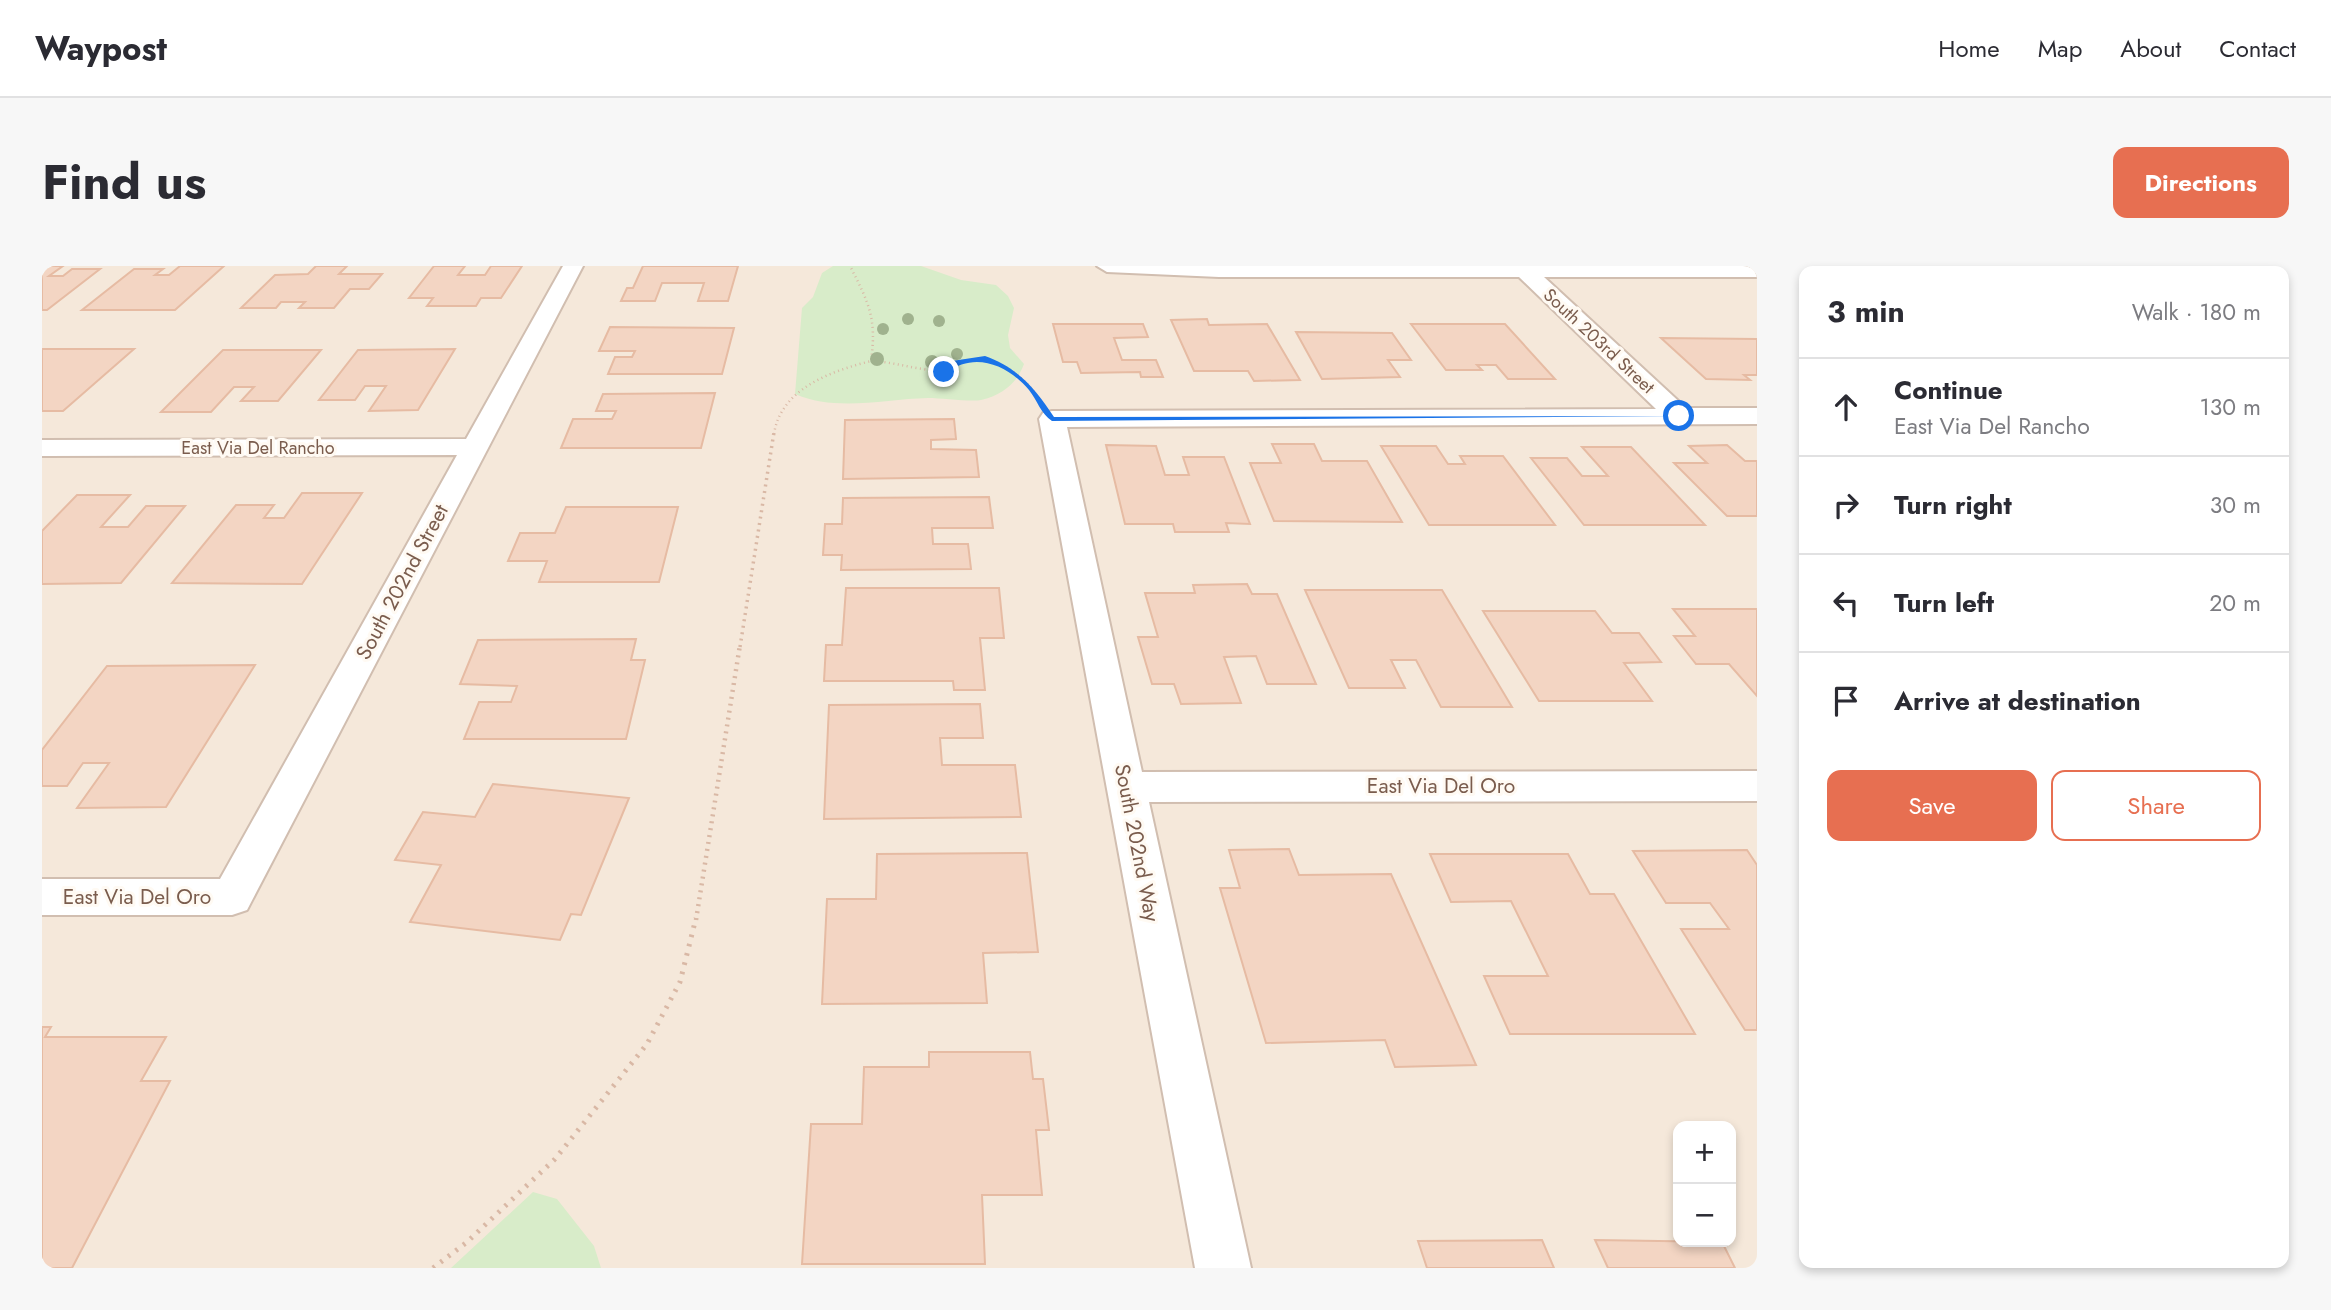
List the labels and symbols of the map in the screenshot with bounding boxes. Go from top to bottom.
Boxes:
street label: South 203rd Street [1537,282,1661,400]
route end [928,356,959,387]
route start [1663,400,1694,431]
street label: East Via Del Rancho [181,435,335,461]
street label: South 202nd Street [348,499,456,665]
street label: South 202nd Way [1107,762,1167,925]
street label: East Via Del Oro [1367,771,1515,801]
street label: East Via Del Oro [63,882,211,912]

